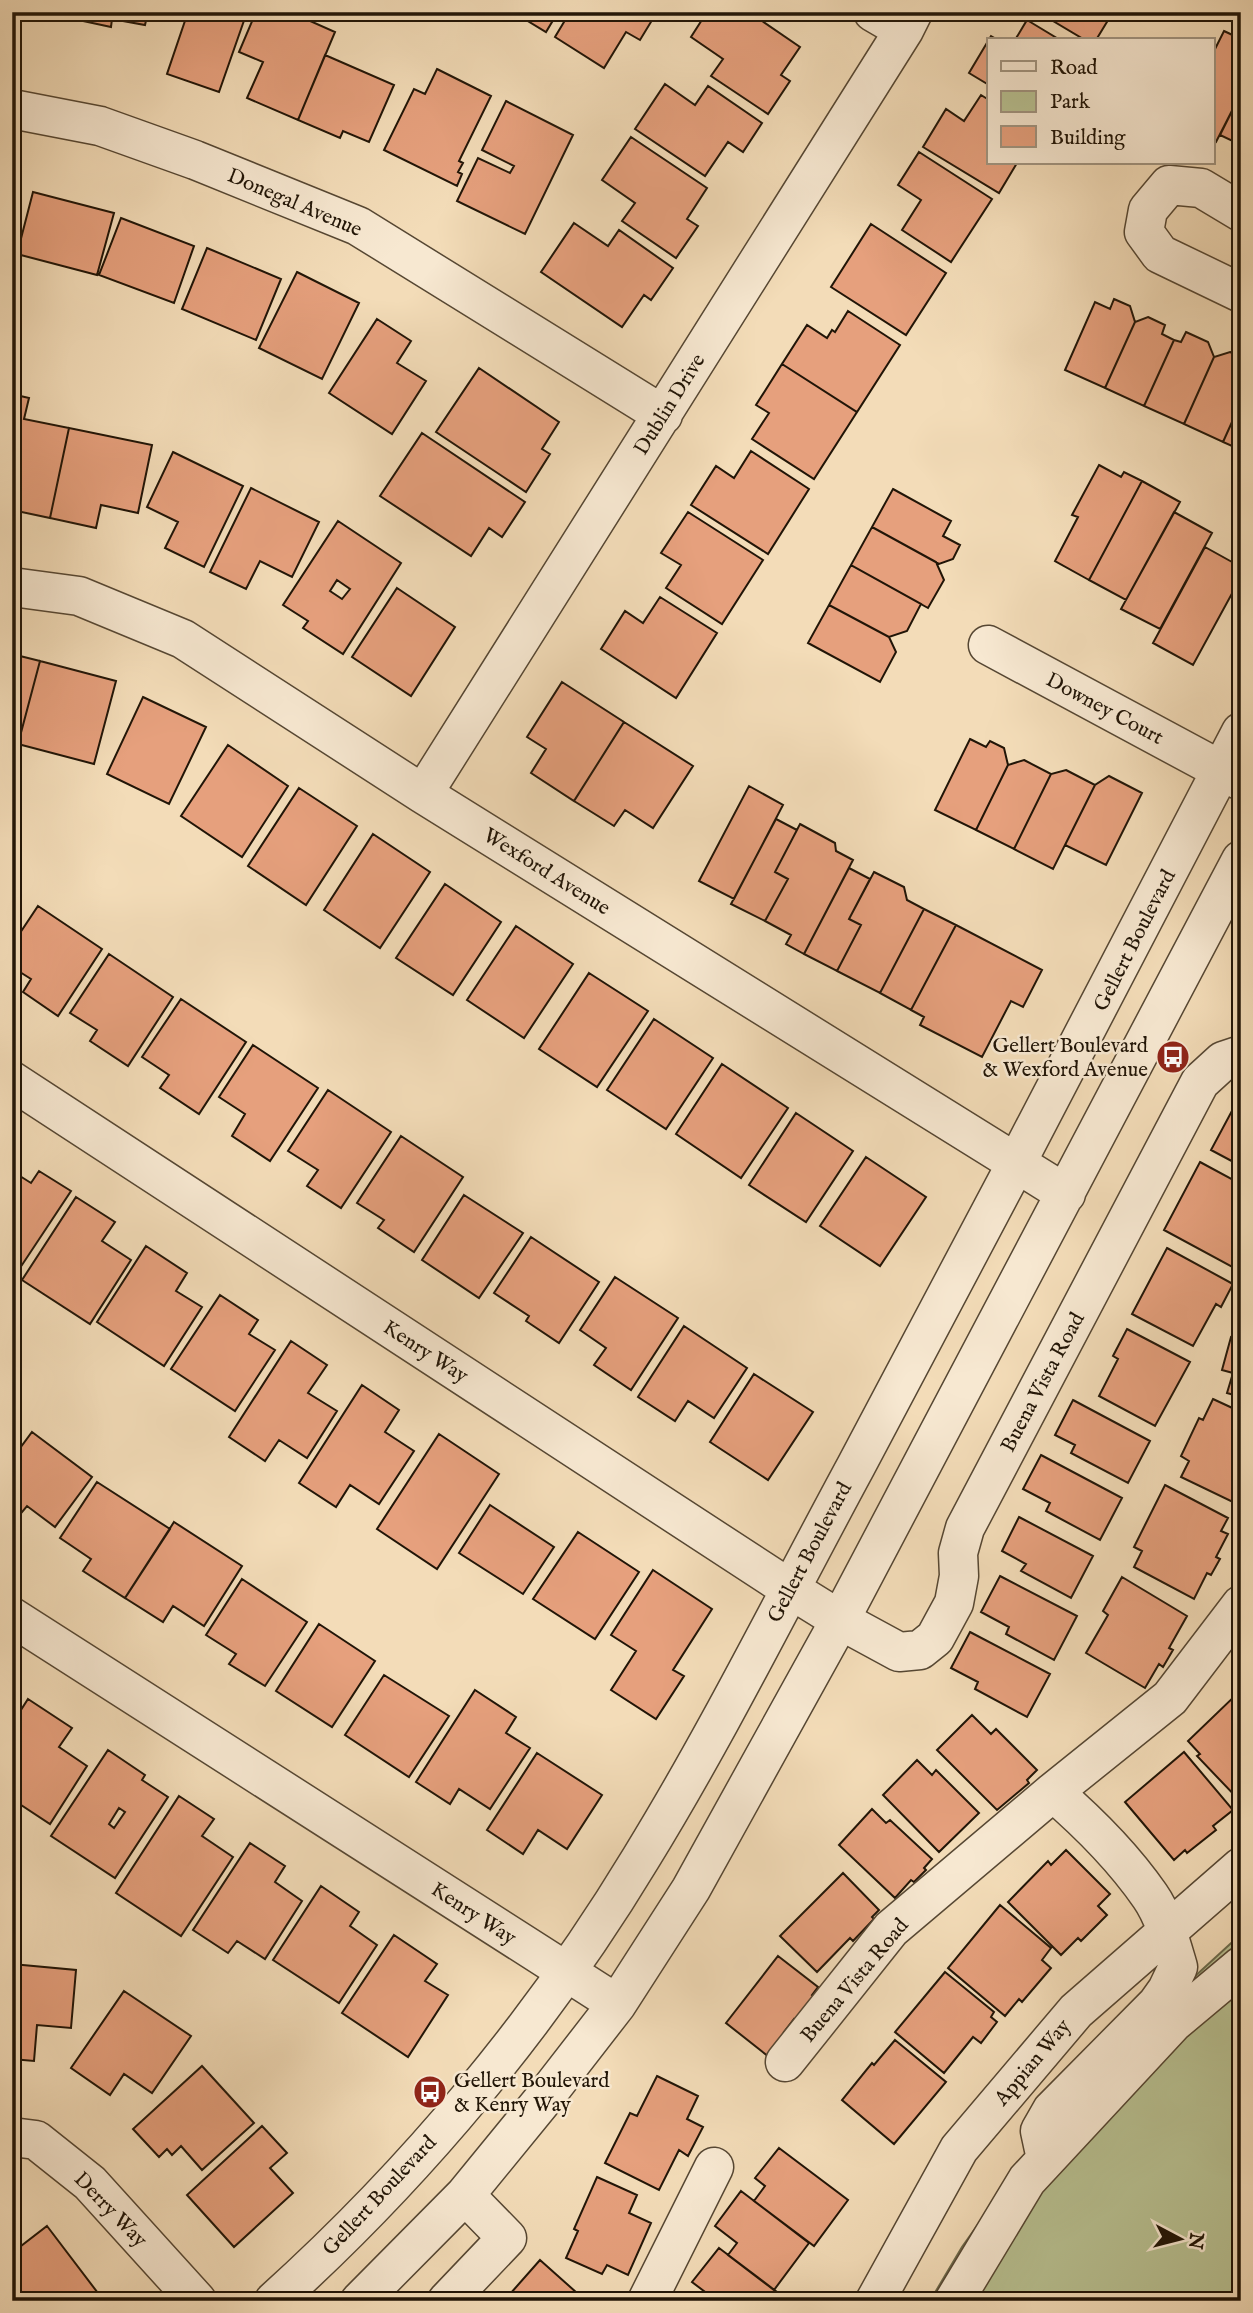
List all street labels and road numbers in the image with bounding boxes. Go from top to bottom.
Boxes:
street label: Donegal Avenue [223,163,366,244]
street label: Dublin Drive [628,349,712,461]
street label: Downey Court [1041,667,1168,752]
street label: Wexford Avenue [477,822,615,922]
street label: Gellert Boulevard [1088,865,1183,1016]
street label: Buena Vista Road [995,1308,1092,1457]
street label: Kenry Way [377,1315,474,1390]
street label: Gellert Boulevard [762,1477,859,1628]
street label: Kenry Way [425,1877,522,1952]
street label: Buena Vista Road [795,1913,916,2049]
street label: Appian Way [988,2013,1078,2113]
street label: Gellert Boulevard [317,2129,444,2262]
street label: Derry Way [67,2167,153,2254]

